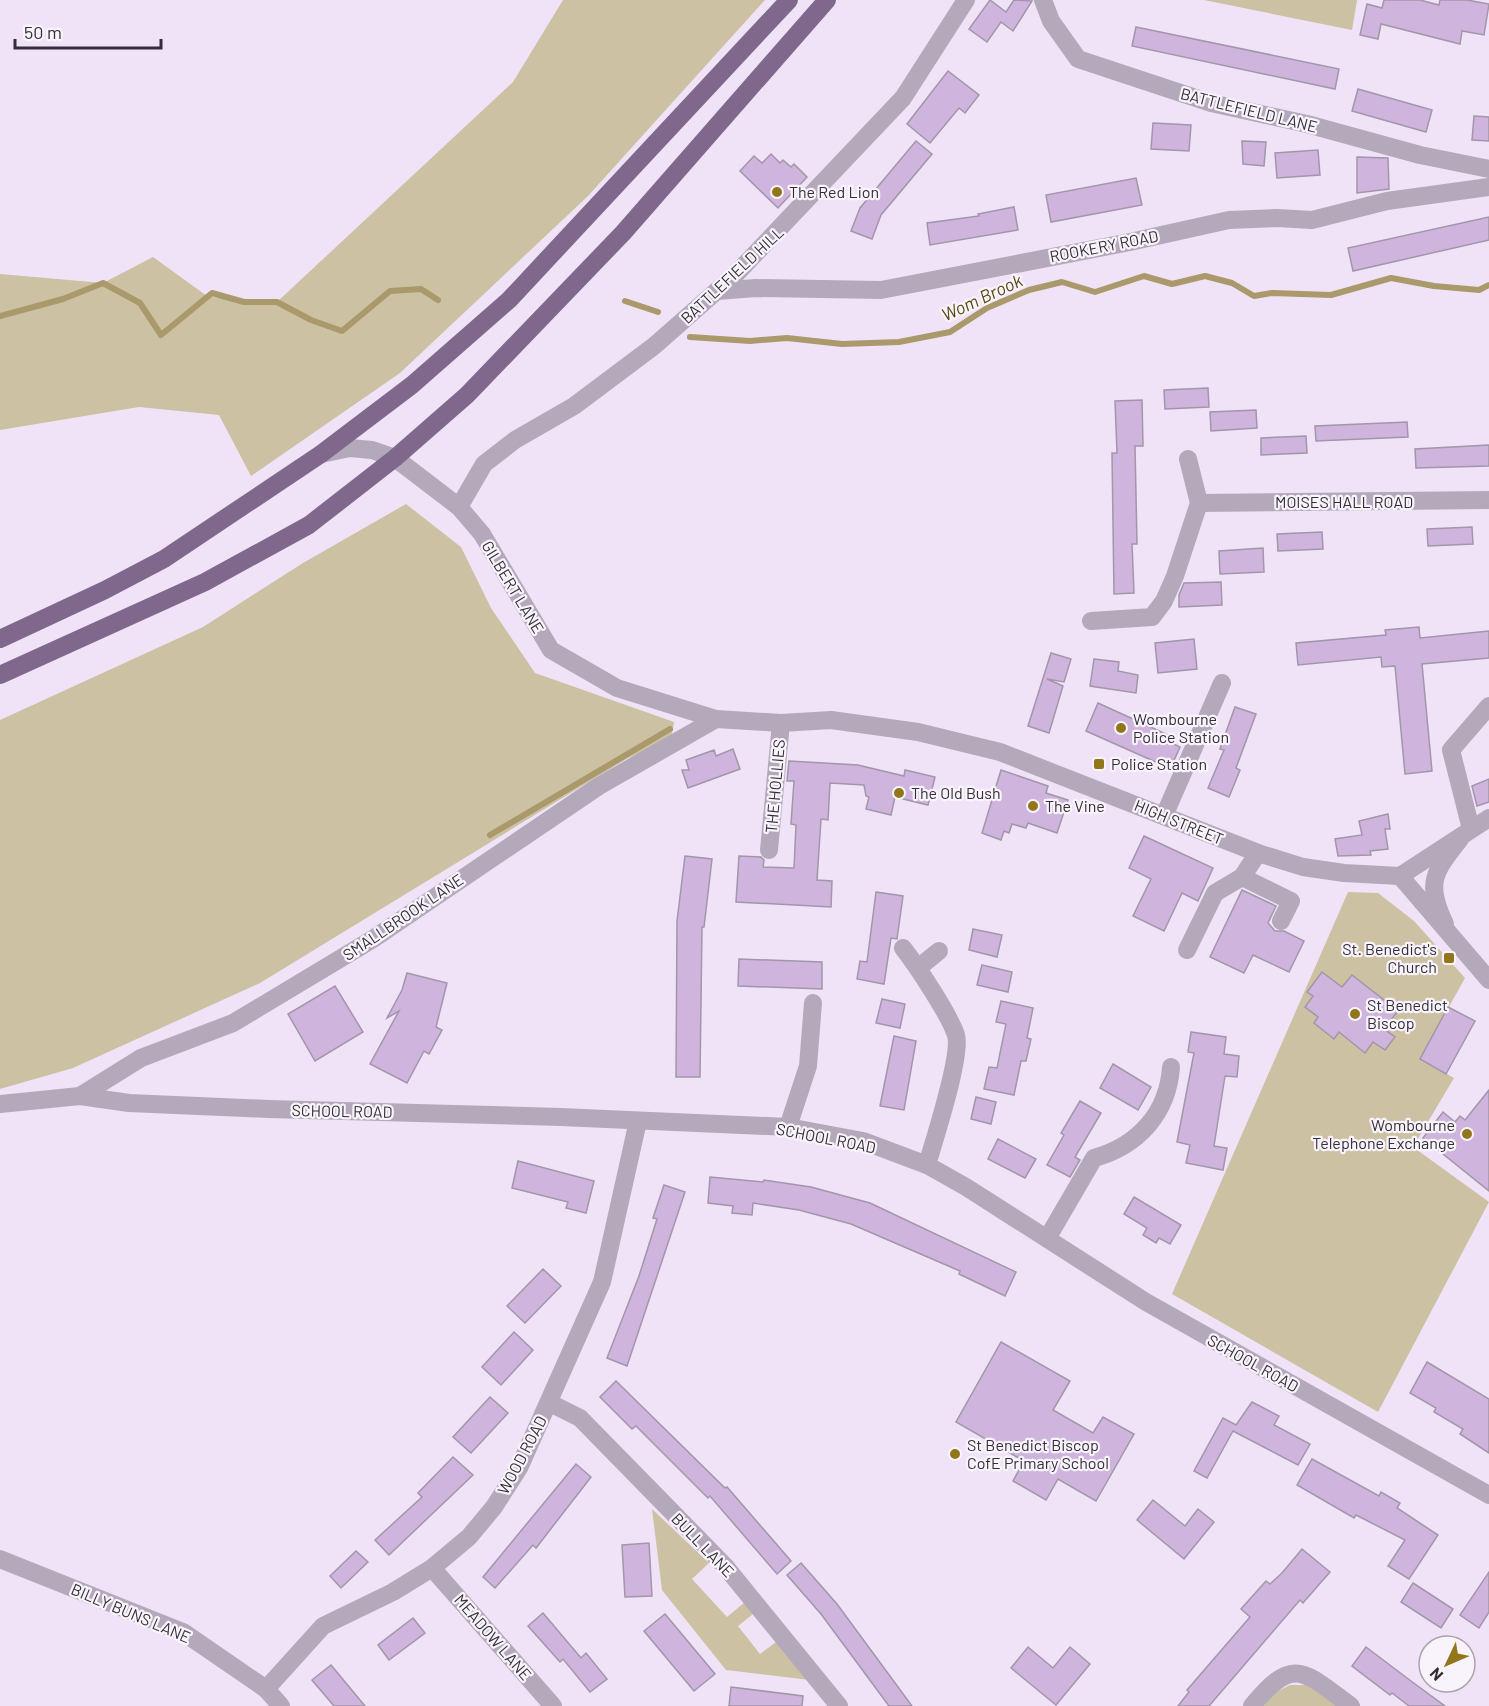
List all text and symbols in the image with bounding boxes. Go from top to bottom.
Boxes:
scale bar [15,12,160,50]
text: 50 m [24,21,62,43]
street label: BATTLEFIELD LANE [1179,83,1319,136]
place label: The Red Lion [789,182,879,201]
marker: The Red Lion [770,185,784,199]
street label: BATTLEFIELD HILL [676,222,787,327]
street label: ROOKERY ROAD [1048,226,1160,265]
water label: Wom Brook [938,269,1026,325]
street label: MOISES HALL ROAD [1275,492,1413,511]
street label: GILBERT LANE [478,537,549,636]
place label: Wombourne Police Station [1133,709,1229,746]
marker: Wombourne Police Station [1114,721,1128,735]
street label: THE HOLLIES [761,738,788,834]
place label: Police Station [1111,754,1207,773]
marker: Police Station [1092,757,1106,771]
place label: The Old Bush [911,783,1001,802]
marker: The Old Bush [892,786,906,800]
street label: HIGH STREET [1132,795,1227,848]
place label: The Vine [1045,796,1105,815]
marker: The Vine [1026,799,1040,813]
street label: SMALLBROOK LANE [339,869,467,964]
place label: St. Benedict's Church [1342,939,1437,976]
marker: St. Benedict's Church [1442,951,1456,965]
place label: St Benedict Biscop [1367,995,1448,1032]
marker: St Benedict Biscop [1348,1007,1362,1021]
street label: SCHOOL ROAD [291,1100,393,1121]
place label: Wombourne Telephone Exchange [1312,1115,1455,1152]
street label: SCHOOL ROAD [775,1119,878,1156]
marker: Wombourne Telephone Exchange [1460,1127,1474,1141]
street label: SCHOOL ROAD [1204,1330,1302,1395]
street label: WOOD ROAD [493,1412,550,1497]
place label: St Benedict Biscop CofE Primary School [967,1435,1109,1472]
marker: St Benedict Biscop CofE Primary School [948,1447,962,1461]
street label: BULL LANE [668,1509,739,1581]
street label: BILLY BUNS LANE [69,1579,194,1646]
street label: MEADOW LANE [451,1590,536,1683]
north arrow [1417,1634,1477,1694]
text: N [1425,1664,1446,1685]

